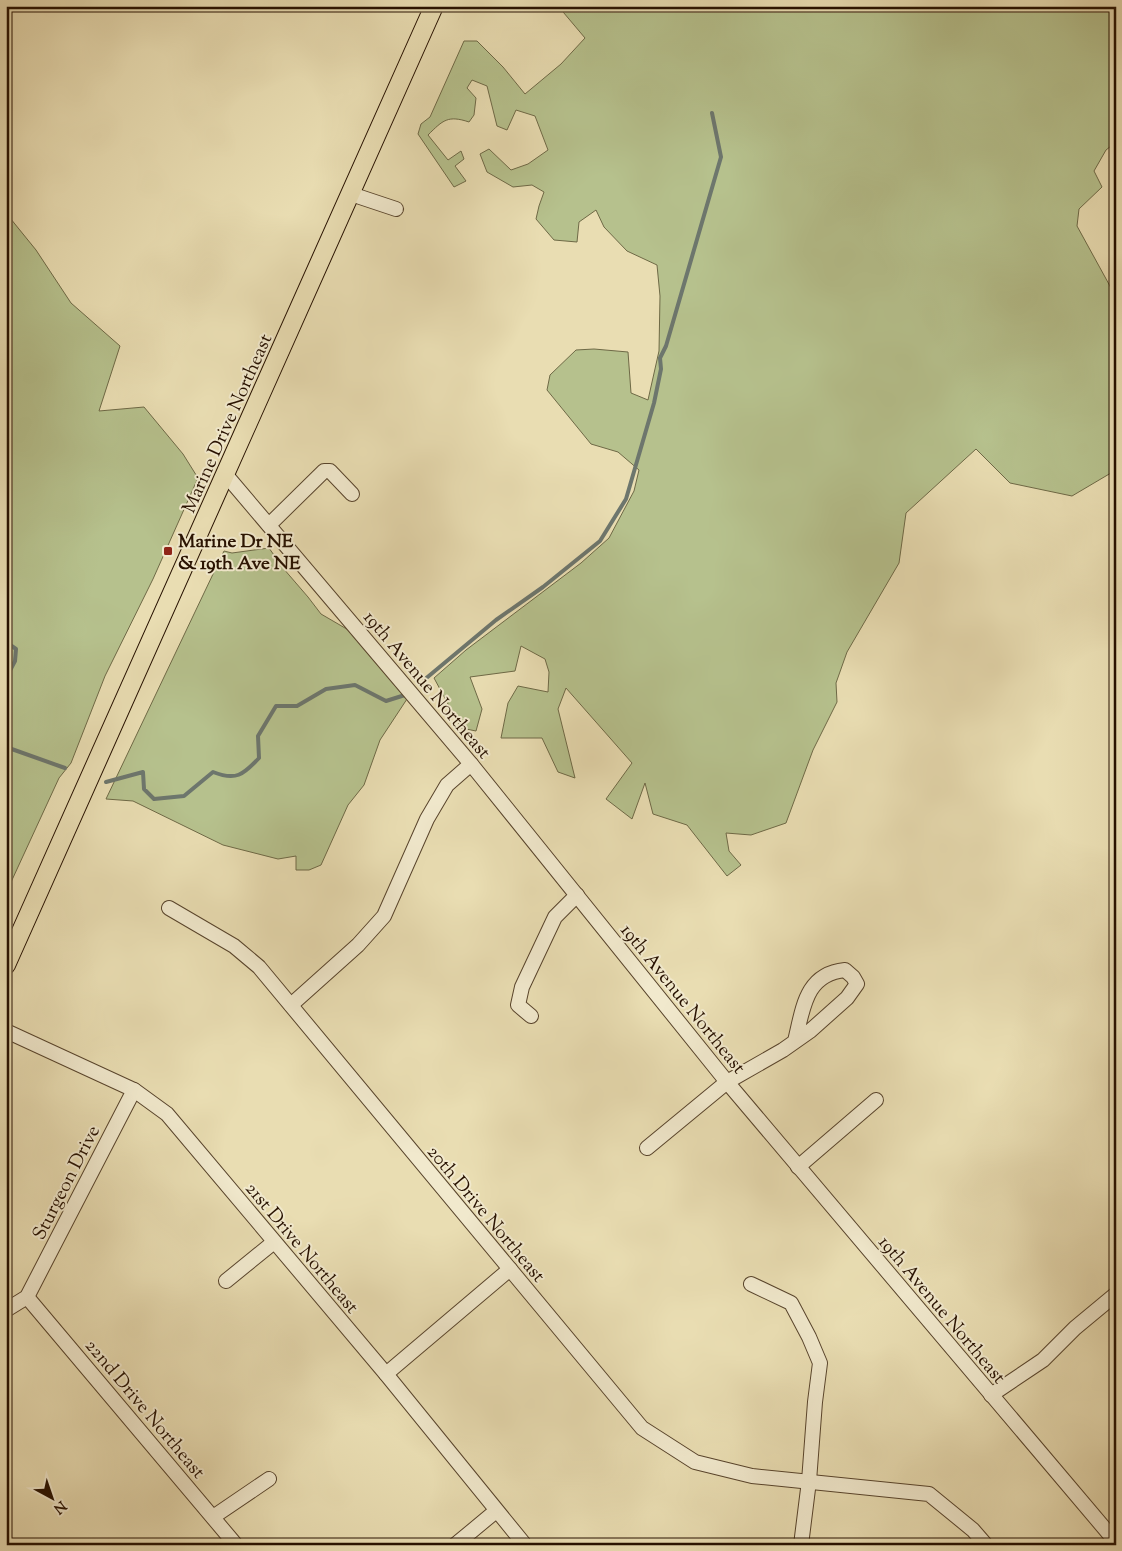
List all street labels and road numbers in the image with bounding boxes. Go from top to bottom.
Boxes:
street label: Marine Drive Northeast [177,330,280,518]
street label: 19th Avenue Northeast [356,606,497,766]
street label: 19th Avenue Northeast [613,919,751,1081]
street label: Sturgeon Drive [27,1121,108,1245]
street label: 20th Drive Northeast [420,1140,551,1289]
street label: 21st Drive Northeast [238,1177,365,1321]
street label: 19th Avenue Northeast [871,1231,1012,1391]
street label: 22nd Drive Northeast [78,1334,211,1486]

